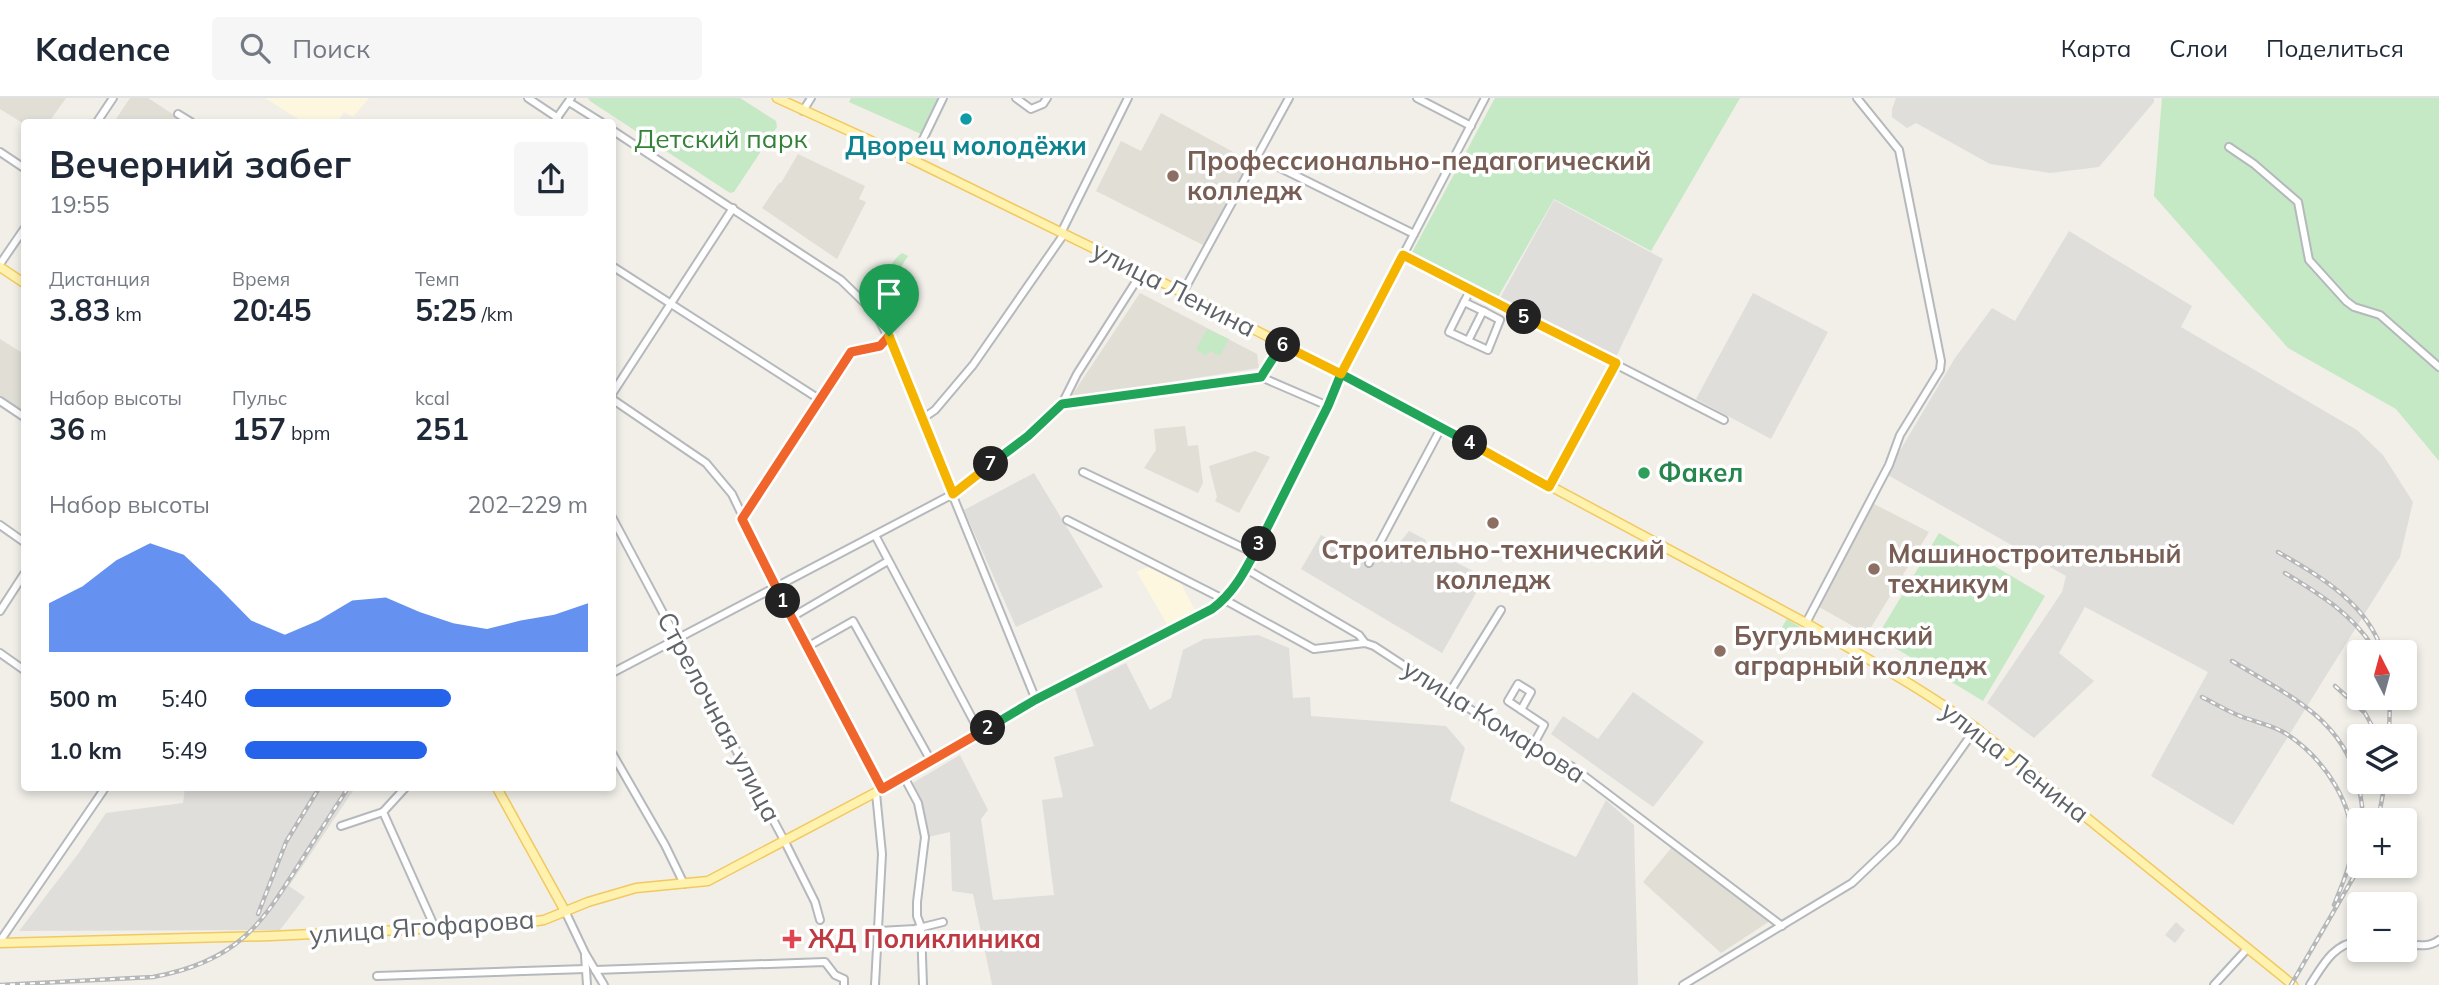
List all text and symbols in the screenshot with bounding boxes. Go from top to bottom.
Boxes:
search box [212,17,702,80]
text: Kadence [35,28,170,69]
icon: search [236,29,274,67]
text: Поиск [292,32,370,65]
text: Карта [2061,33,2131,63]
text: Слои [2169,33,2228,63]
text: Поделиться [2266,33,2404,63]
marker: Дворец молодёжи [958,111,974,127]
park label: Детский парк [634,122,808,155]
place label: Дворец молодёжи [845,129,1087,162]
text: Вечерний забег [49,140,351,188]
button: share [514,142,588,216]
place label: Профессионально-педагогический колледж [1187,144,1651,207]
marker: Профессионально-педагогический колледж [1165,168,1181,184]
text: 19:55 [49,190,109,219]
street label: улица Ленина [1087,233,1262,344]
pin [859,264,919,336]
text: Дистанция [49,267,150,291]
text: Время [232,267,290,291]
text: Темп [415,267,460,291]
icon: arrive [870,275,908,313]
text: 3.83 [49,291,110,329]
text: 20:45 [232,291,311,329]
text: 5:25 [415,291,476,329]
pin: 5 [1506,300,1542,334]
text: km [110,302,142,326]
text: /km [476,302,513,326]
text: 5 [1518,304,1529,328]
pin: 6 [1266,328,1300,362]
text: 6 [1277,332,1288,356]
text: Набор высоты [49,386,182,410]
text: Пульс [232,386,287,410]
text: kcal [415,386,450,410]
text: 36 [49,410,85,448]
text: 157 [232,410,286,448]
text: 251 [415,410,469,448]
text: m [85,421,107,445]
text: bpm [286,421,330,445]
pin: 4 [1452,426,1488,460]
text: 4 [1464,430,1475,454]
pin: 7 [974,446,1009,482]
text: 7 [985,451,996,475]
place label: Факел [1658,456,1743,489]
marker: Факел [1636,465,1652,481]
text: Набор высоты [49,490,210,519]
text: 202–229 m [467,490,588,519]
marker: Строительно-технический колледж [1485,515,1501,531]
pin: 3 [1242,526,1276,562]
text: 3 [1253,531,1264,555]
place label: Строительно-технический колледж [1321,533,1665,596]
place label: Машиностроительный техникум [1888,537,2181,600]
marker: Машиностроительный техникум [1866,561,1882,577]
pin: 1 [766,584,800,618]
text: 1 [777,588,788,612]
street label: Стрелочная улица [650,606,789,827]
place label: Бугульминский аграрный колледж [1734,619,1988,682]
north arrow [2347,640,2417,710]
map controls [2347,640,2417,962]
marker: Бугульминский аграрный колледж [1712,643,1728,659]
street label: улица Комарова [1397,651,1592,790]
text: 500 m [49,684,117,713]
text: 5:40 [161,684,208,713]
street label: улица Ленина [1935,693,2096,830]
pin: 2 [970,710,1006,746]
text: 2 [982,715,993,739]
button: layers [2347,724,2417,794]
text: 1.0 km [49,736,122,765]
text: 5:49 [161,736,208,765]
button: + [2347,808,2417,878]
button: − [2347,892,2417,962]
street label: улица Ягофарова [308,902,536,951]
place label: ЖД Поликлиника [808,922,1041,955]
marker: ЖД Поликлиника [782,929,802,949]

